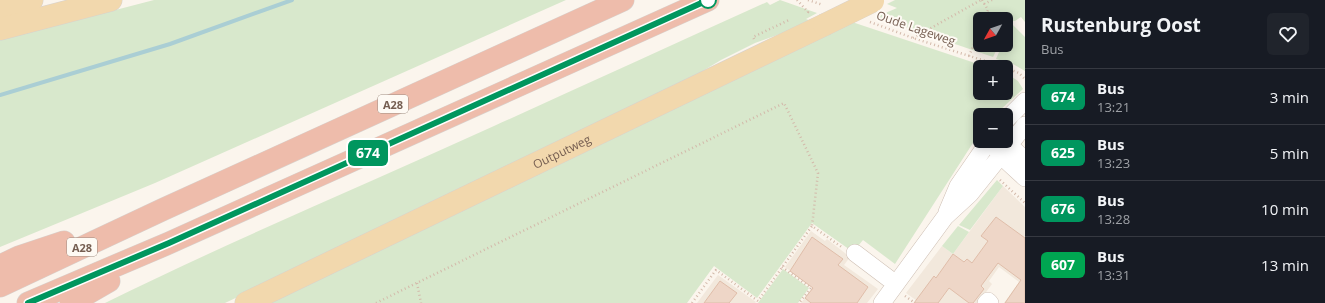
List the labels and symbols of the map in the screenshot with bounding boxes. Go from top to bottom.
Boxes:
unlabelled marker [699,0,717,9]
street label: Oude Lageweg [874,7,958,50]
north arrow [973,12,1013,52]
road number: A28 [378,95,408,113]
street label: Outputweg [530,130,594,173]
line badge: 674 [345,140,391,166]
road number: A28 [67,238,97,256]

